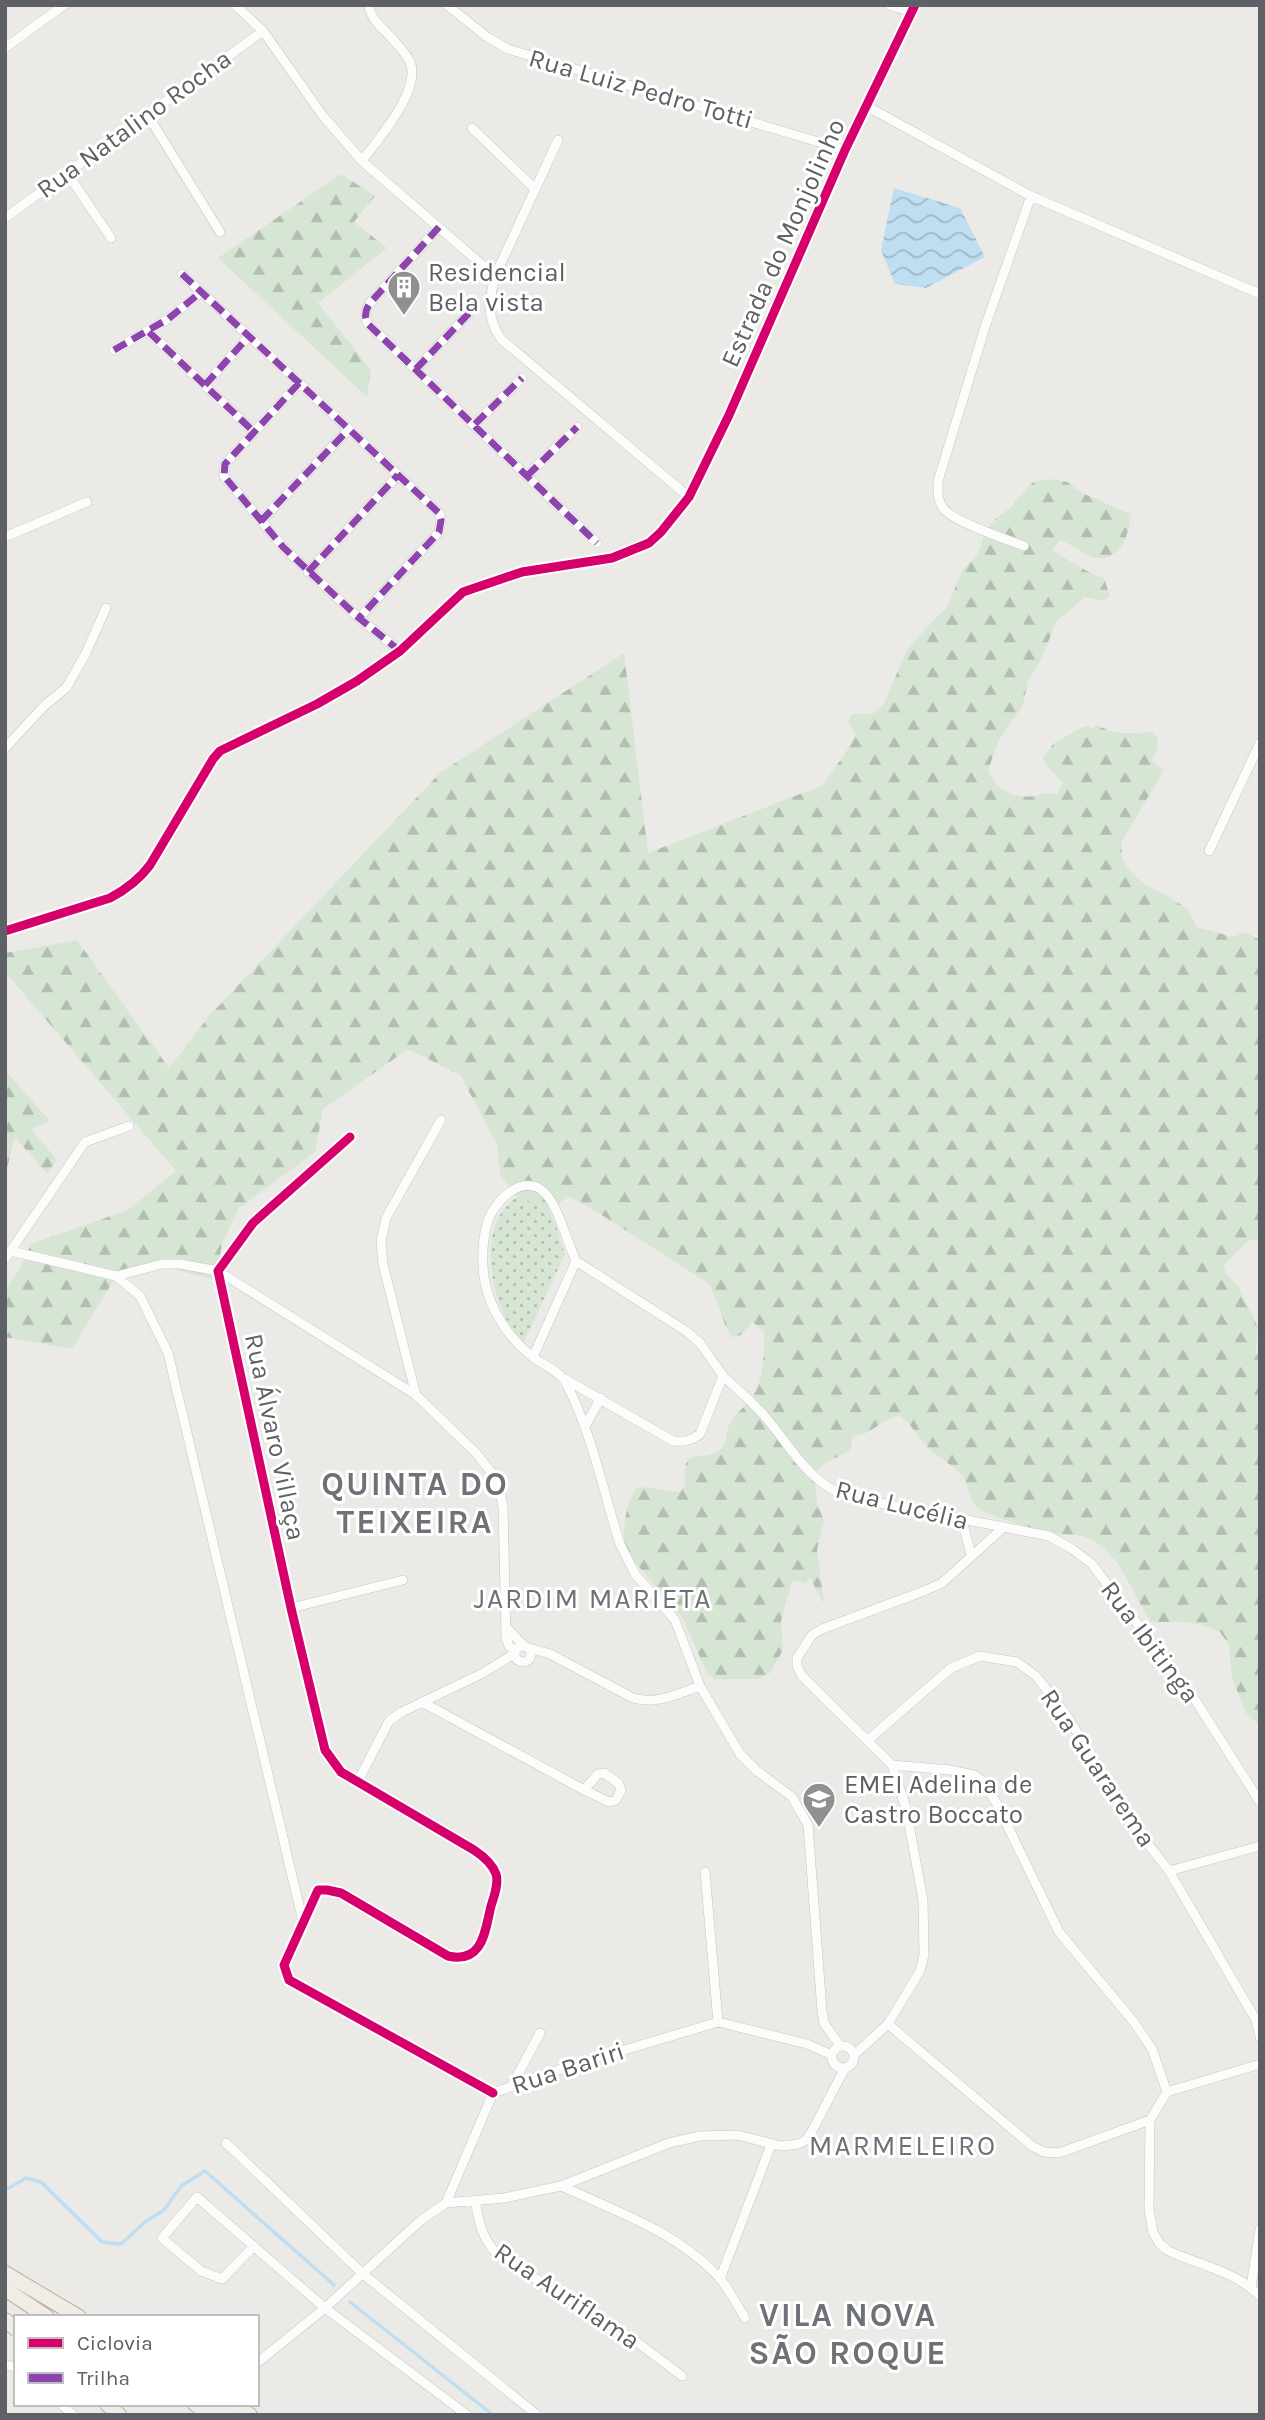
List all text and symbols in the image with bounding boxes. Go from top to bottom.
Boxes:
street label: Rua Luiz Pedro Totti [525,42,757,136]
street label: Rua Natalino Rocha [31,43,237,205]
street label: Estrada do Monjolinho [714,114,852,372]
place label: Residencial Bela vista [428,257,566,318]
building icon: Residencial Bela vista [385,268,423,317]
street label: Rua Álvaro Villaça [238,1331,313,1543]
district label: QUINTA DO TEIXEIRA [321,1465,509,1541]
street label: Rua Lucélia [832,1473,972,1537]
street label: Rua Ibitinga [1094,1575,1206,1709]
district label: JARDIM MARIETA [474,1582,712,1615]
street label: Rua Guararema [1034,1683,1162,1853]
place label: EMEI Adelina de Castro Boccato [844,1769,1032,1830]
school or university icon: EMEI Adelina de Castro Boccato [800,1780,838,1829]
street label: Rua Bariri [508,2035,628,2101]
district label: MARMELEIRO [809,2129,997,2162]
street label: Rua Auriflama [488,2236,646,2356]
district label: VILA NOVA SÃO ROQUE [748,2296,948,2372]
legend [14,2315,259,2406]
text: Ciclovia [77,2331,153,2355]
text: Trilha [77,2366,130,2390]

